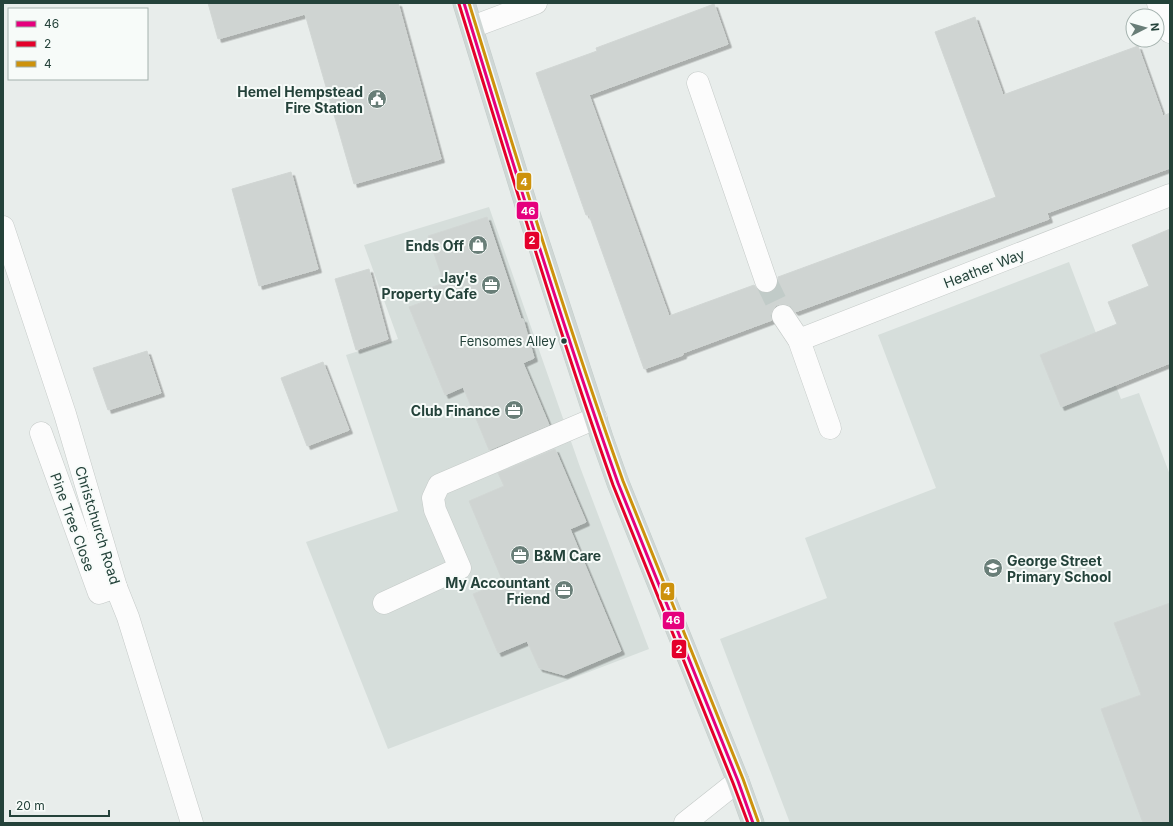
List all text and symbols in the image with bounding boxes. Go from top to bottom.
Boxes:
legend [8,8,148,80]
north arrow [1125,8,1165,48]
text: 46 [44,16,59,31]
text: N [1148,22,1162,32]
text: 2 [44,36,51,51]
text: 4 [44,56,52,71]
place label: Hemel Hempstead Fire Station [237,83,363,116]
public building icon: Hemel Hempstead Fire Station [366,88,388,110]
line badge: 4 [516,172,532,191]
text: 4 [520,175,528,189]
line badge: 46 [516,201,539,220]
text: 46 [521,204,535,218]
line badge: 2 [524,231,540,250]
text: 2 [529,233,536,247]
shop icon: Ends Off [467,234,489,256]
place label: Ends Off [405,237,464,254]
street label: Heather Way [941,245,1027,291]
place label: Jay's Property Cafe [382,269,477,302]
office icon: Jay's Property Cafe [480,274,502,296]
place label: Fensomes Alley [460,333,556,349]
marker: Fensomes Alley [559,336,569,346]
office icon: Club Finance [503,399,525,421]
place label: Club Finance [411,402,500,419]
street label: Christchurch Road [72,464,124,586]
street label: Pine Tree Close [47,470,99,574]
office icon: B&M Care [509,544,531,566]
place label: B&M Care [534,547,601,564]
place label: George Street Primary School [1007,552,1111,585]
school or university icon: George Street Primary School [982,557,1004,579]
place label: My Accountant Friend [445,574,550,607]
office icon: My Accountant Friend [553,579,575,601]
line badge: 4 [660,582,675,601]
text: 4 [663,584,671,598]
line badge: 46 [662,611,685,630]
text: 46 [666,613,680,627]
line badge: 2 [671,639,687,659]
text: 2 [676,642,683,656]
scale bar [10,792,109,818]
text: 20 m [16,798,45,813]

